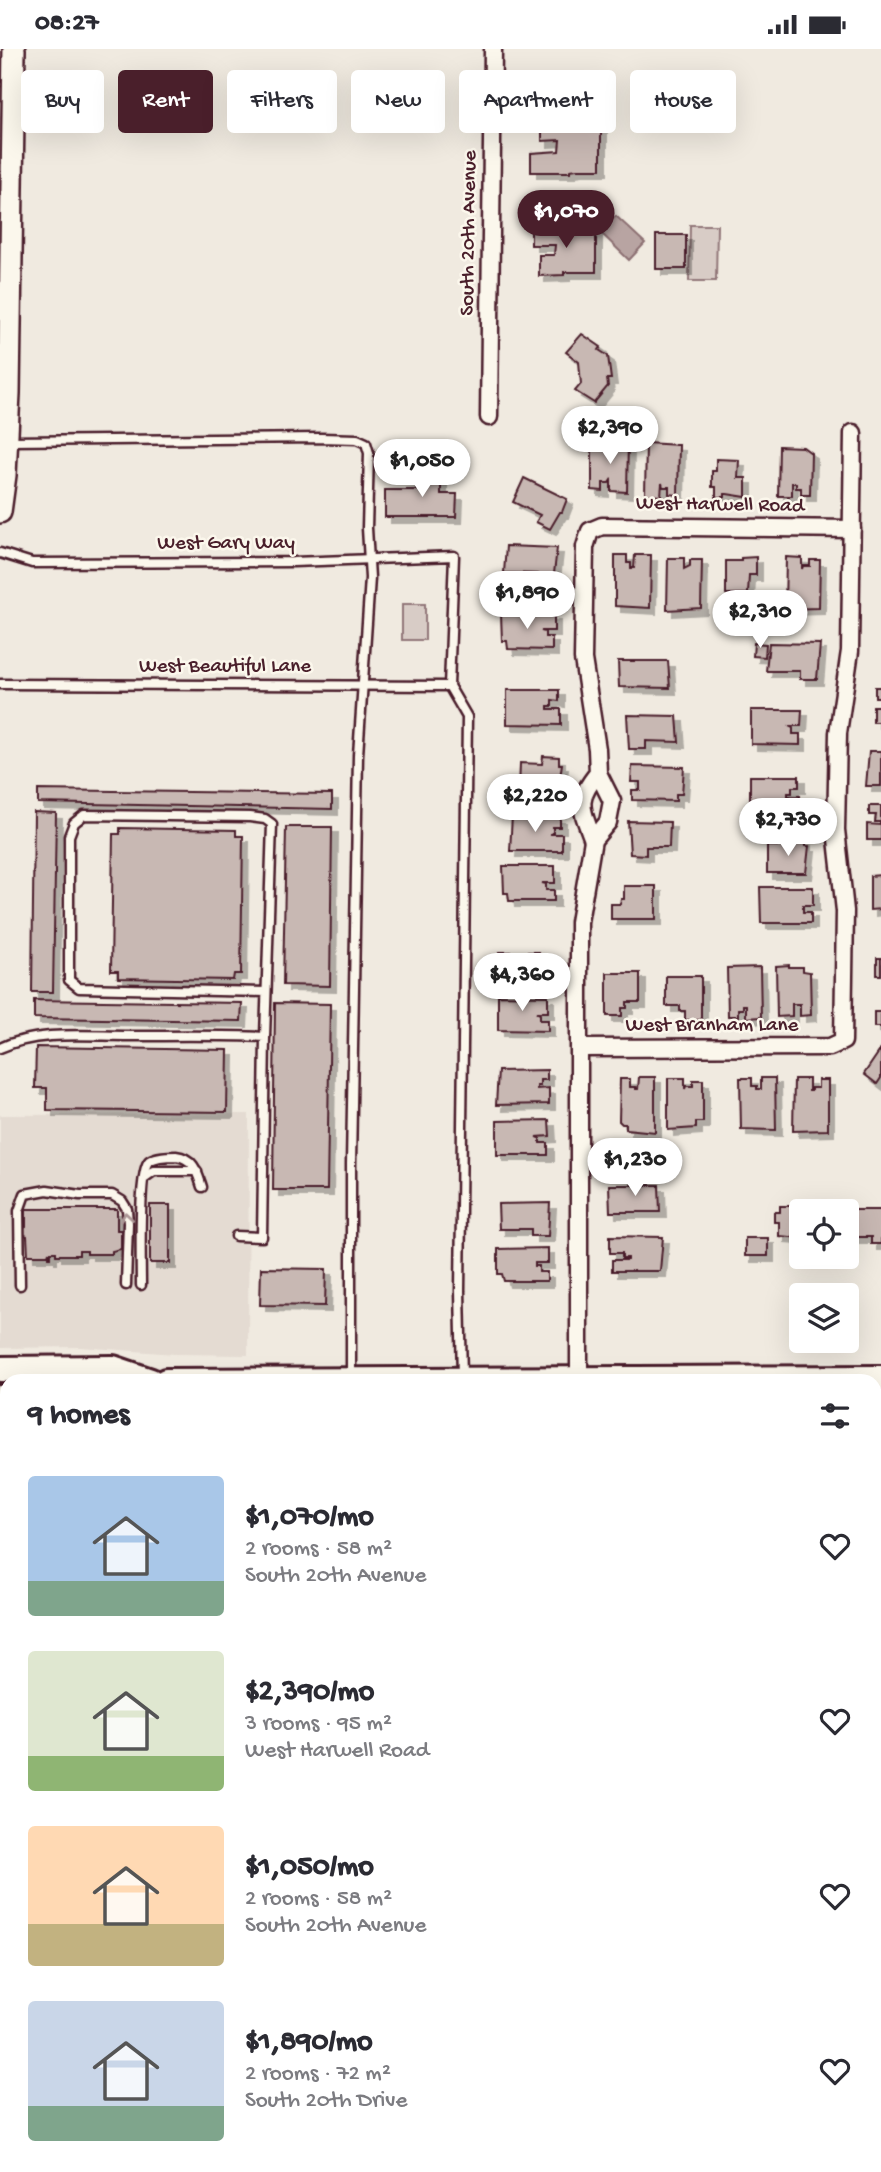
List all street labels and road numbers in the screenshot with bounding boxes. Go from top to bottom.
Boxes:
street label: South 20th Avenue [456,149,484,316]
street label: West Harwell Road [636,492,806,520]
street label: West Gary Way [157,532,295,557]
street label: West Beautiful Lane [139,655,312,680]
street label: West Branham Lane [626,1014,800,1039]

